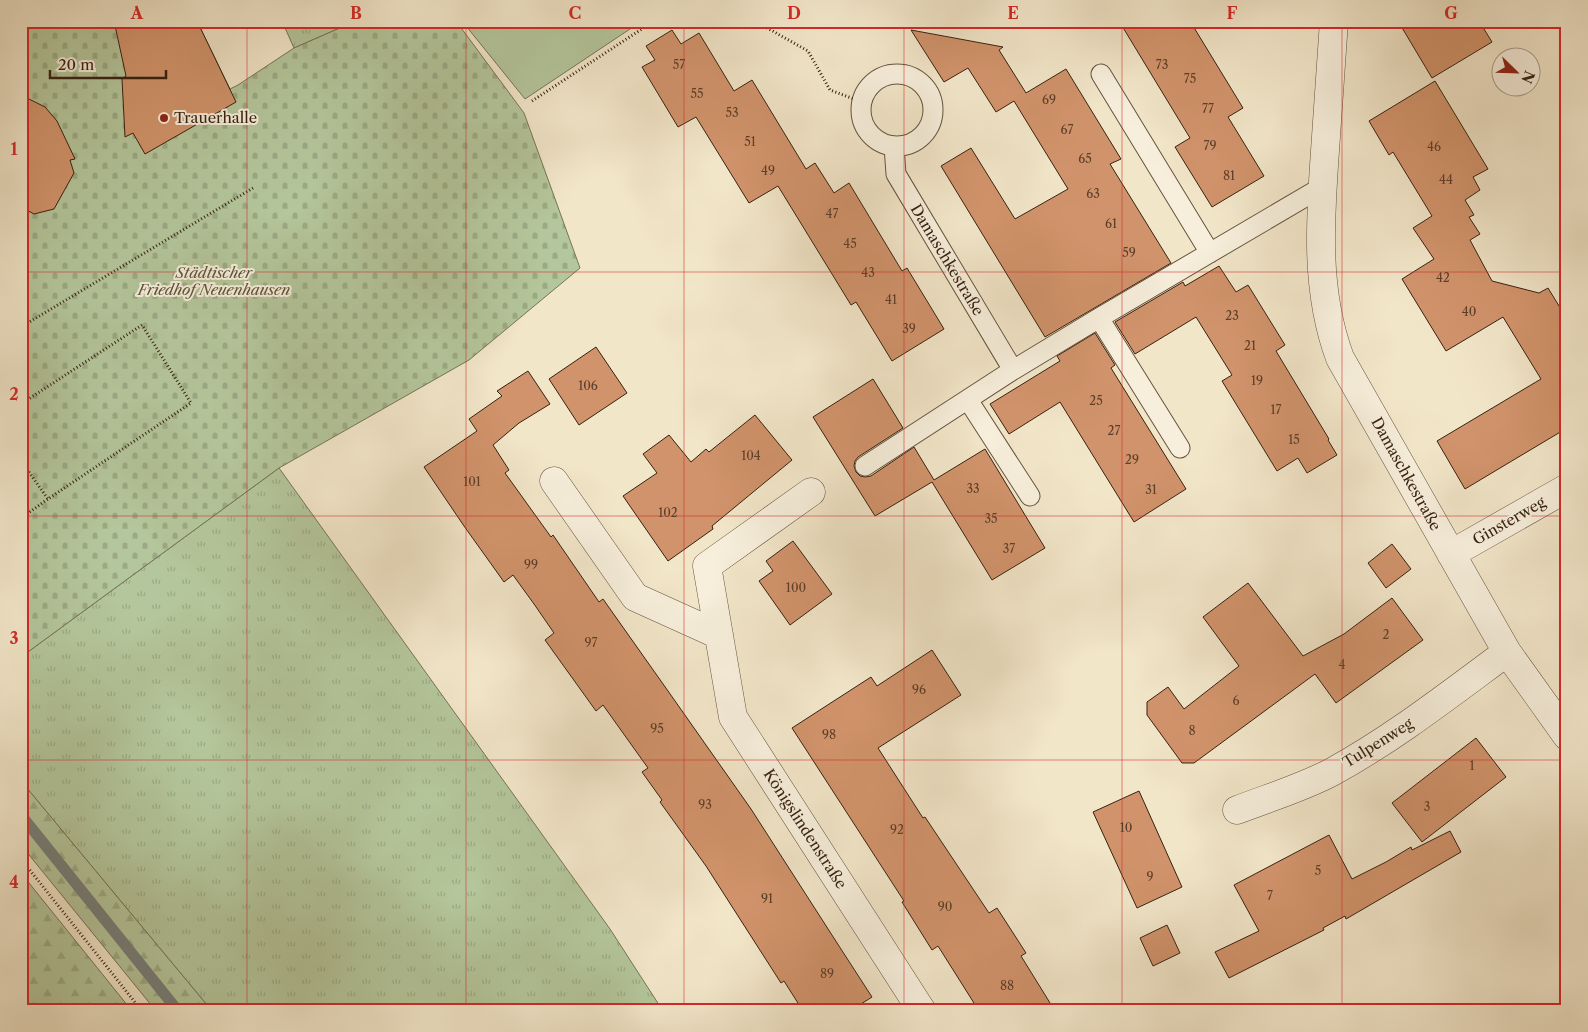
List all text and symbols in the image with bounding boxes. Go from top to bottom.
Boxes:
text: A [130,3,144,23]
text: B [350,3,362,23]
text: C [569,3,581,23]
text: D [787,3,801,23]
text: E [1007,3,1019,23]
text: F [1227,3,1238,23]
text: G [1444,3,1458,23]
scale bar [50,48,166,80]
north arrow [1490,48,1540,98]
text: 20 m [58,55,94,74]
house number: 57 [673,57,685,72]
house number: 73 [1156,57,1168,72]
text: N [1517,68,1539,86]
house number: 75 [1184,71,1196,86]
house number: 55 [690,86,704,101]
house number: 69 [1042,92,1056,107]
house number: 77 [1202,101,1214,116]
house number: 53 [725,105,739,120]
place label: Trauerhalle [174,108,257,127]
marker: Trauerhalle [158,112,170,124]
house number: 67 [1061,122,1073,137]
house number: 51 [744,134,756,149]
house number: 79 [1204,138,1216,153]
text: 1 [10,139,18,159]
house number: 46 [1427,139,1441,154]
house number: 65 [1078,151,1092,166]
house number: 49 [761,163,775,178]
house number: 81 [1223,168,1235,183]
house number: 44 [1439,172,1453,187]
house number: 63 [1086,186,1100,201]
street label: Damaschkestraße [907,200,988,319]
house number: 47 [826,206,839,221]
house number: 61 [1105,216,1117,231]
house number: 45 [843,236,857,251]
house number: 59 [1122,245,1136,260]
park label: Städtischer Friedhof Neuenhausen [137,263,290,299]
house number: 43 [861,265,875,280]
house number: 42 [1436,270,1450,285]
house number: 41 [885,292,897,307]
house number: 40 [1462,304,1476,319]
house number: 23 [1225,308,1239,323]
house number: 39 [902,321,916,336]
house number: 21 [1244,338,1256,353]
house number: 19 [1251,373,1263,388]
house number: 106 [578,378,598,393]
text: 2 [9,384,19,404]
house number: 25 [1089,393,1103,408]
house number: 17 [1271,402,1282,417]
street label: Damaschkestraße [1367,414,1446,534]
house number: 27 [1108,423,1120,438]
house number: 15 [1288,432,1300,447]
house number: 104 [741,448,761,463]
house number: 29 [1125,452,1139,467]
house number: 101 [463,474,481,489]
house number: 33 [966,481,980,496]
house number: 31 [1145,482,1157,497]
street label: Ginsterweg [1469,492,1549,549]
house number: 102 [658,505,678,520]
house number: 35 [984,511,998,526]
house number: 37 [1003,541,1015,556]
house number: 99 [524,557,538,572]
house number: 100 [786,580,806,595]
house number: 2 [1383,627,1390,642]
text: 3 [9,628,19,648]
house number: 97 [585,635,598,650]
house number: 4 [1339,657,1346,672]
house number: 96 [912,682,926,697]
house number: 6 [1232,693,1240,708]
street label: Tulpenweg [1339,713,1416,772]
house number: 95 [650,721,664,736]
house number: 8 [1188,723,1196,738]
house number: 98 [822,727,836,742]
house number: 1 [1469,758,1475,773]
street label: Königslindenstraße [760,765,851,892]
house number: 93 [698,797,712,812]
house number: 3 [1424,799,1430,814]
house number: 10 [1120,820,1132,835]
house number: 92 [890,822,904,837]
house number: 5 [1315,863,1321,878]
house number: 9 [1146,869,1154,884]
text: 4 [9,872,19,892]
house number: 7 [1267,888,1273,903]
house number: 91 [761,891,773,906]
house number: 90 [938,899,952,914]
house number: 89 [820,966,834,981]
house number: 88 [1000,978,1014,993]

